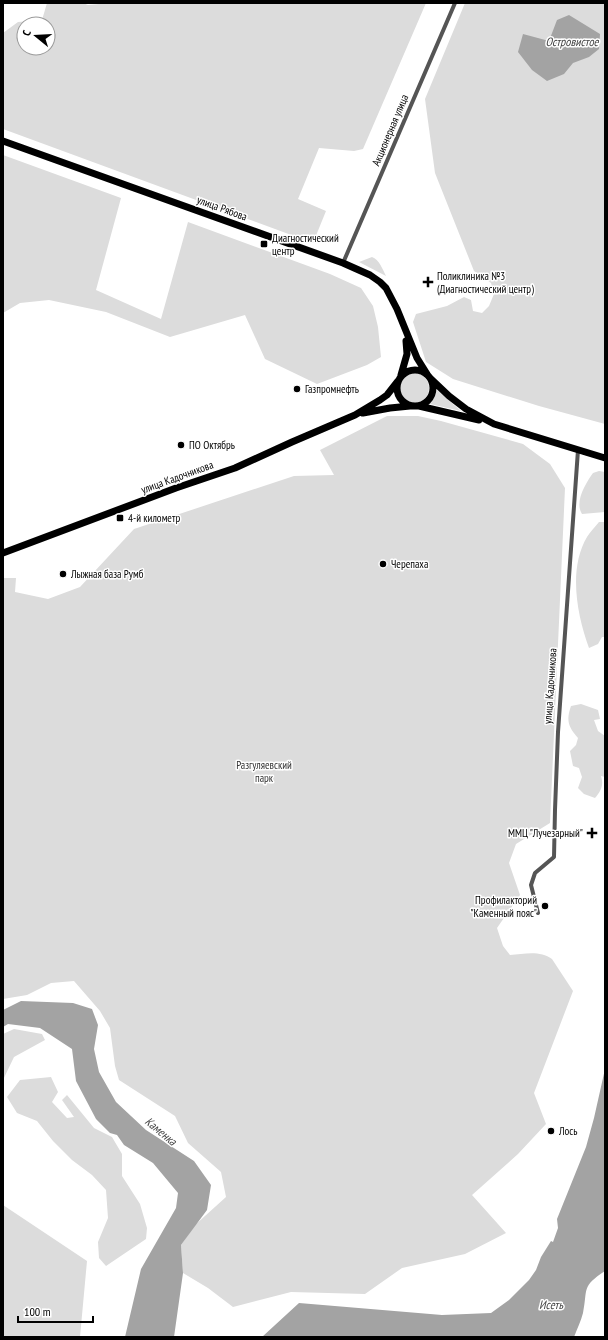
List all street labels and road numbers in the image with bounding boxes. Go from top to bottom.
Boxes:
street label: Акционерная улица [369,92,411,168]
street label: улица Рябова [195,192,249,224]
street label: улица Кадочникова [139,457,215,497]
street label: улица Кадочникова [540,648,560,724]

